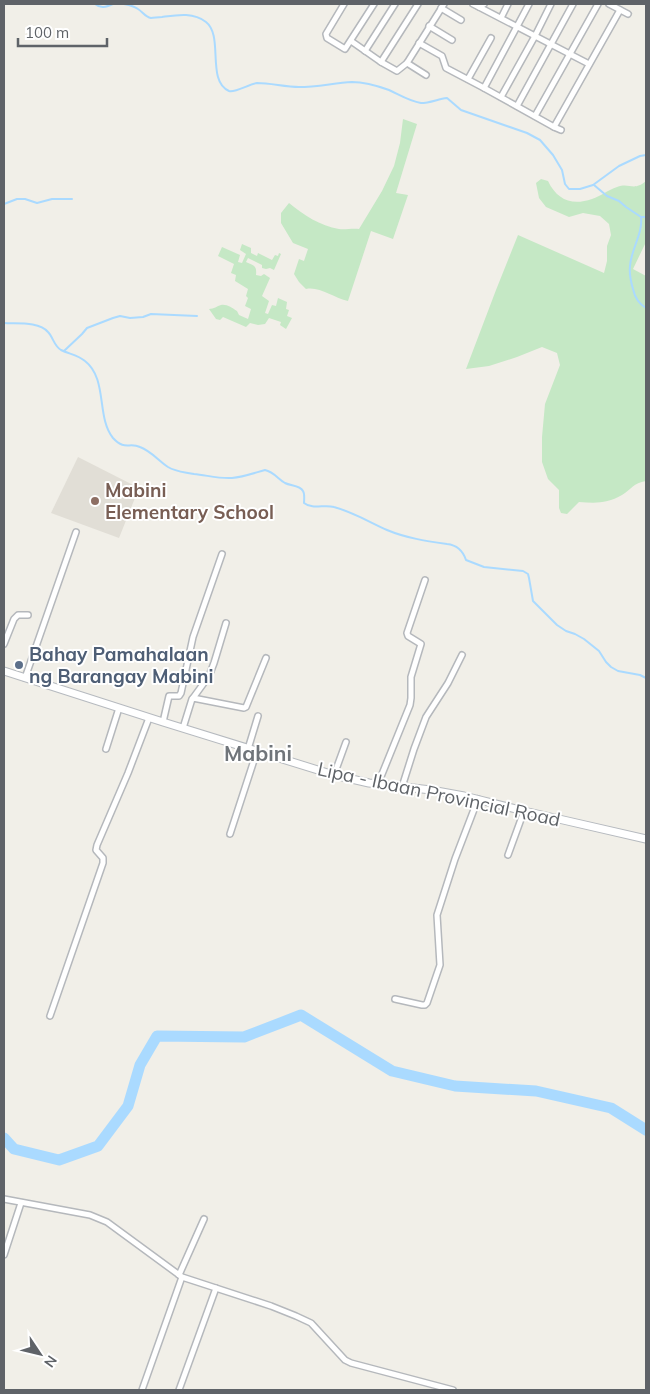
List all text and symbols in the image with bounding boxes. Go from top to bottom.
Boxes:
scale bar [18,15,106,47]
text: 100 m [25,23,69,42]
place label: Mabini Elementary School [105,478,274,524]
marker: Mabini Elementary School [89,495,101,507]
place label: Bahay Pamahalaan ng Barangay Mabini [29,642,213,688]
marker: Bahay Pamahalaan ng Barangay Mabini [13,659,25,671]
district label: Mabini [224,740,292,766]
street label: Lipa - Ibaan Provincial Road [315,757,563,831]
north arrow [15,1329,65,1379]
text: N [40,1352,61,1371]

